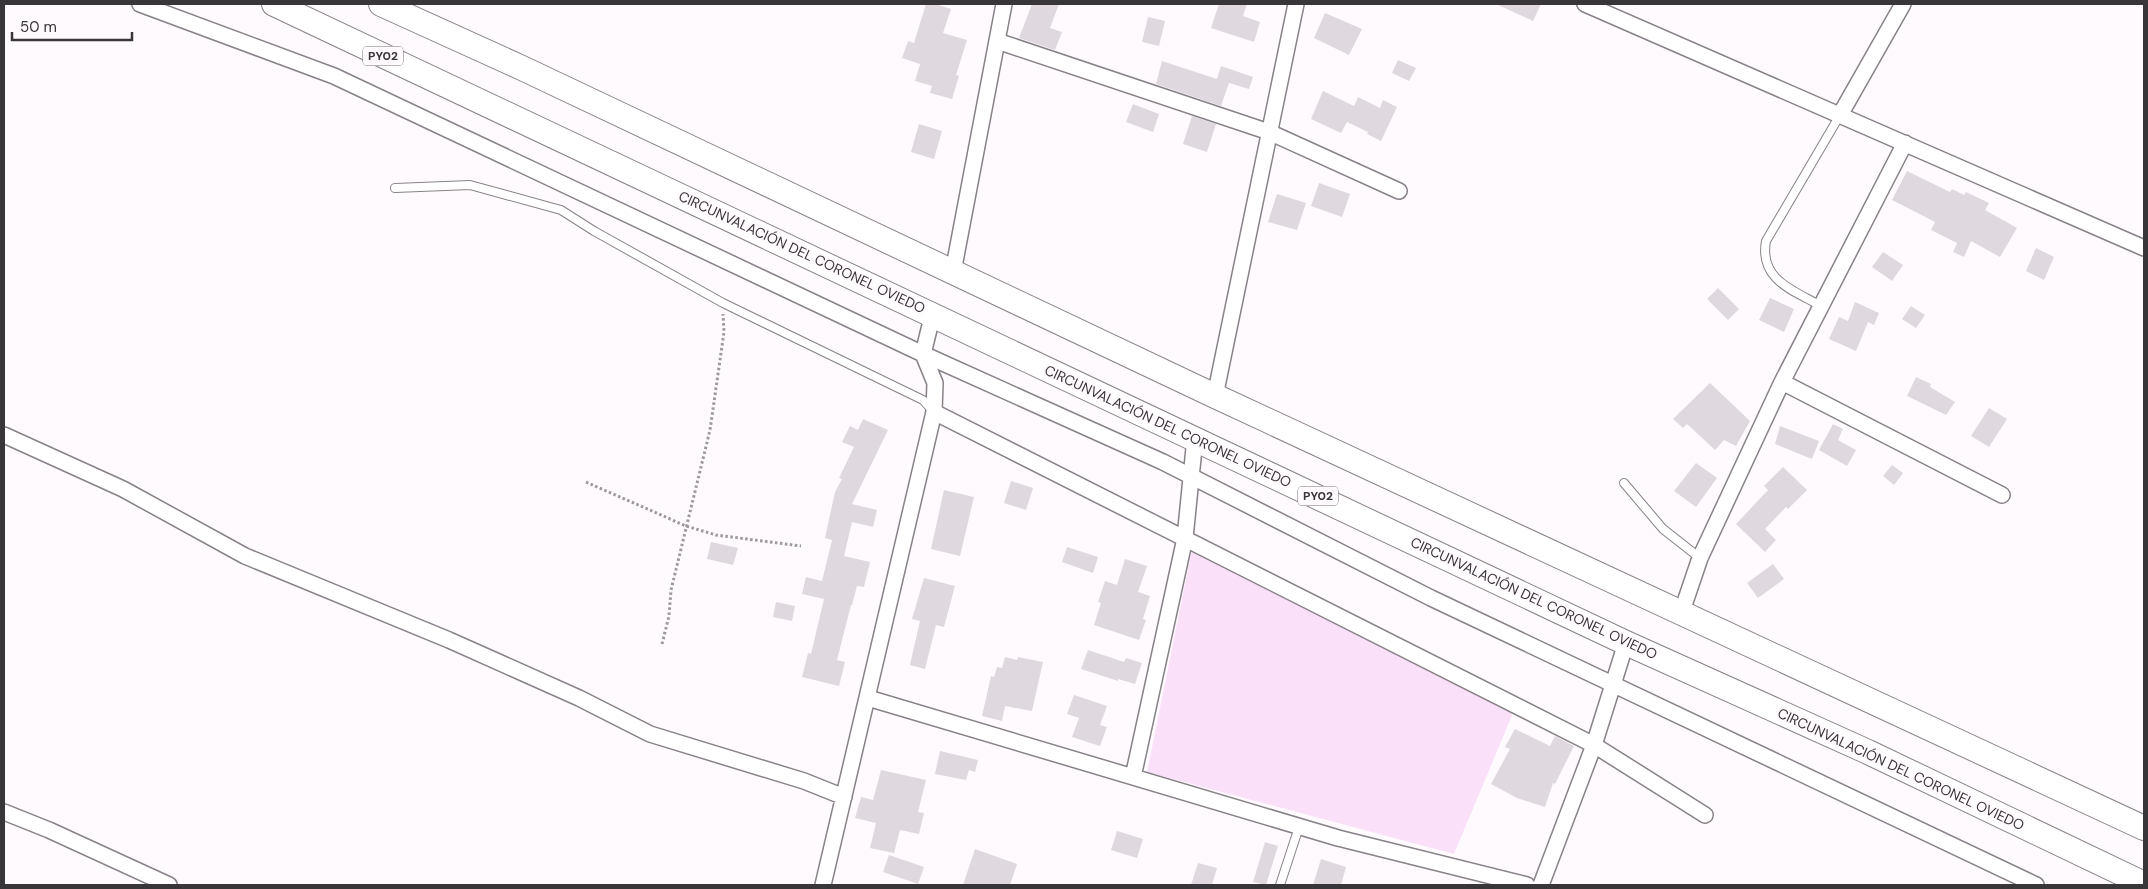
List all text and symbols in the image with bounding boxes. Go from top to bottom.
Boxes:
scale bar [12,10,132,42]
text: 50 m [20,17,57,37]
road number: PY02 [363,46,403,66]
street label: CIRCUNVALACIÓN DEL CORONEL OVIEDO [676,187,928,317]
street label: CIRCUNVALACIÓN DEL CORONEL OVIEDO [1042,361,1294,491]
road number: PY02 [1298,486,1338,506]
street label: CIRCUNVALACIÓN DEL CORONEL OVIEDO [1408,533,1660,663]
street label: CIRCUNVALACIÓN DEL CORONEL OVIEDO [1775,704,2027,834]

